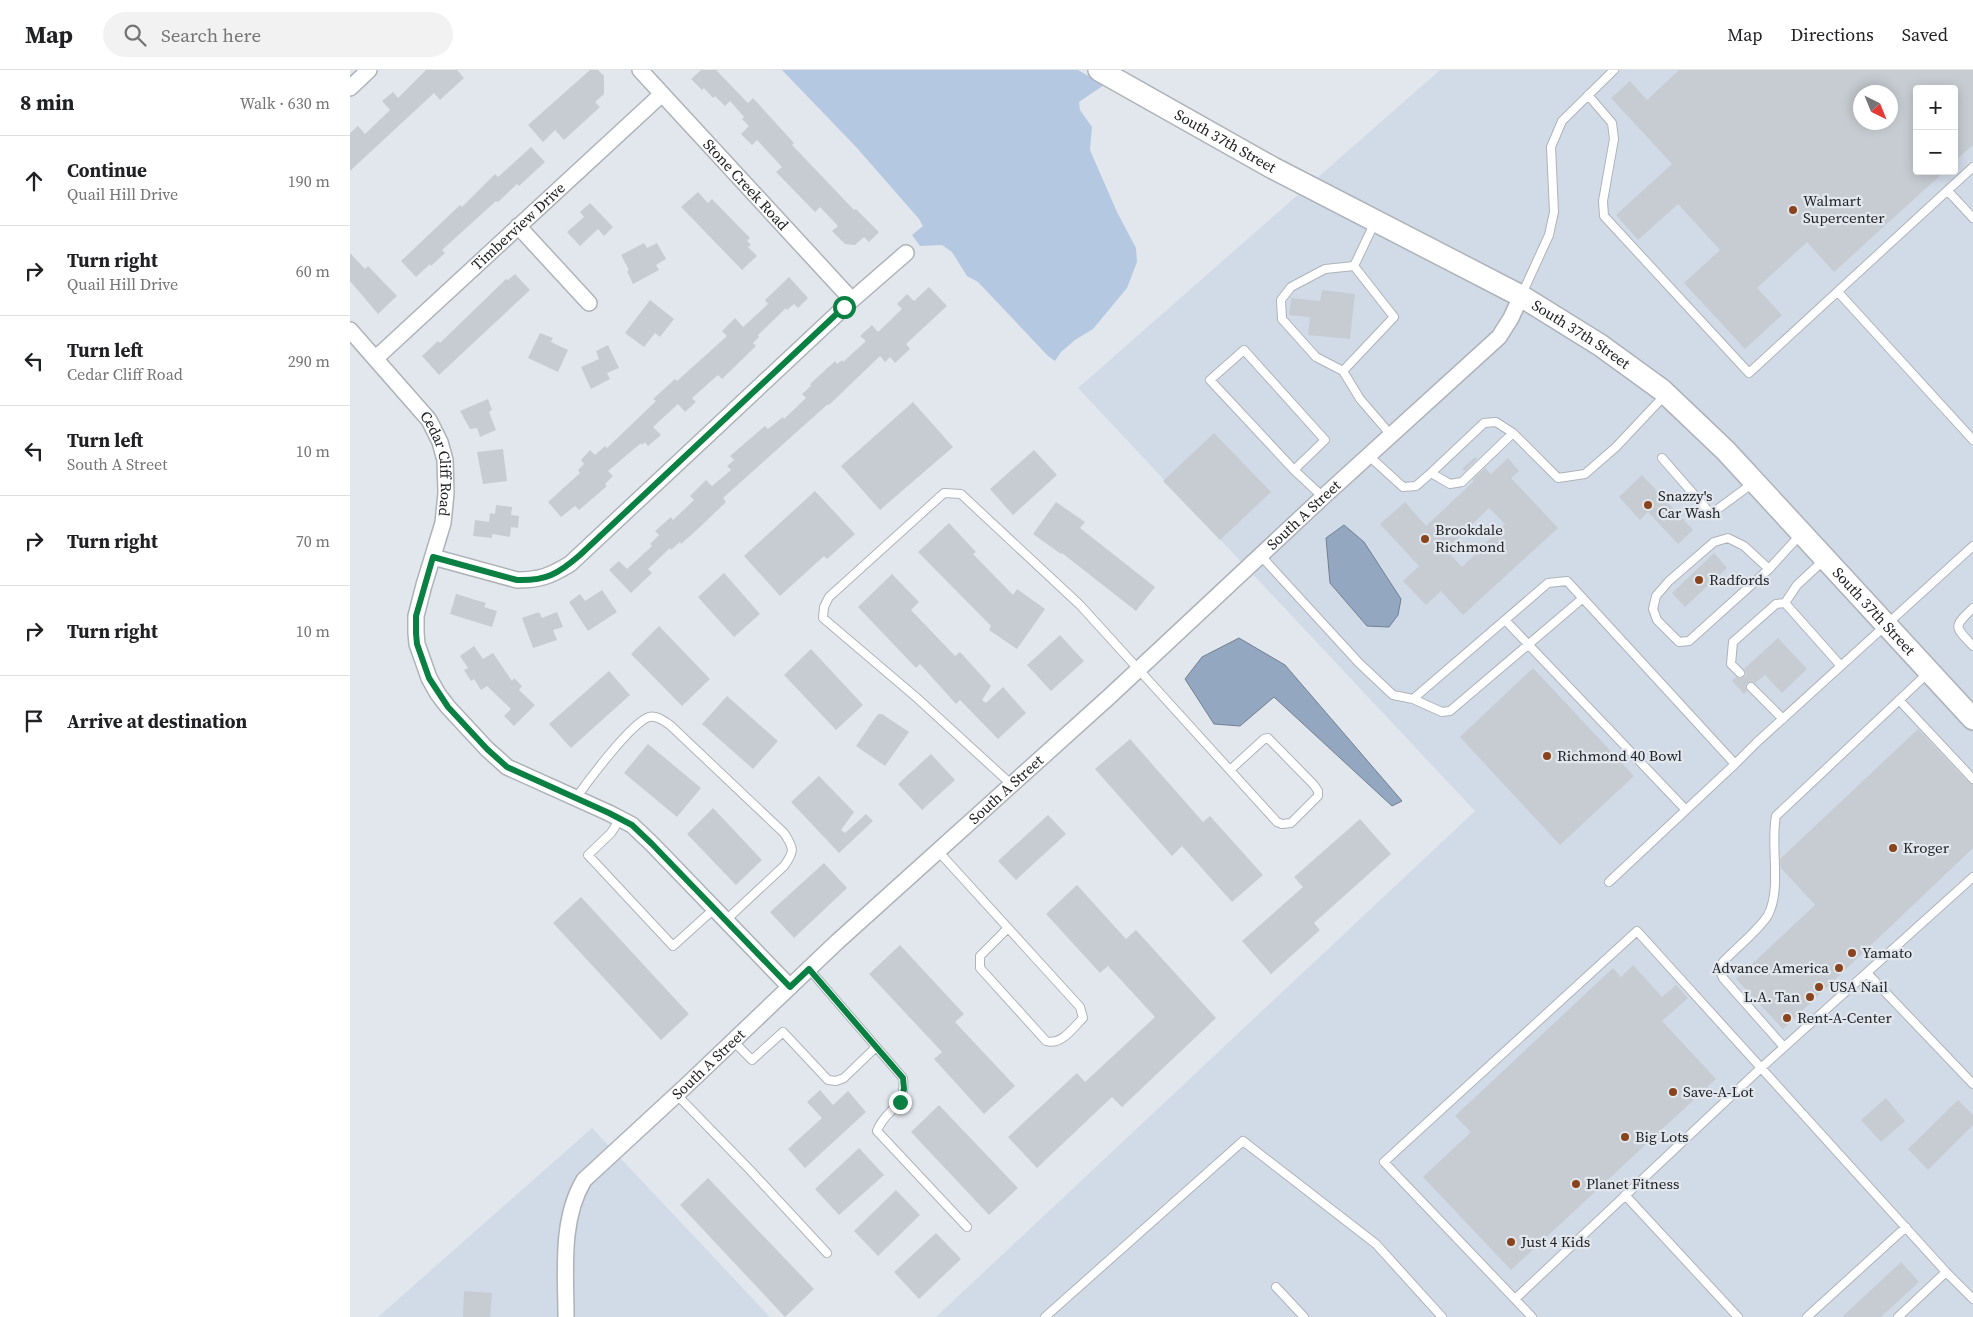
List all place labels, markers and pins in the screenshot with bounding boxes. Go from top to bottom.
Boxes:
place label: Walmart Supercenter [1803,190,1885,228]
marker: Walmart Supercenter [1787,204,1799,216]
place label: Snazzy's Car Wash [1658,485,1721,523]
marker: Snazzy's Car Wash [1642,499,1654,511]
place label: Brookdale Richmond [1435,519,1505,557]
marker: Brookdale Richmond [1419,533,1431,545]
place label: Radfords [1709,569,1769,590]
marker: Radfords [1693,574,1705,586]
place label: Richmond 40 Bowl [1557,745,1683,766]
marker: Richmond 40 Bowl [1541,750,1553,762]
place label: Kroger [1903,837,1950,858]
marker: Kroger [1887,842,1899,854]
place label: Yamato [1862,942,1912,963]
marker: Yamato [1846,947,1858,959]
place label: Advance America [1712,957,1829,978]
marker: Advance America [1833,962,1845,974]
place label: USA Nail [1829,976,1888,997]
marker: USA Nail [1813,981,1825,993]
place label: L.A. Tan [1744,986,1800,1007]
marker: L.A. Tan [1804,991,1816,1003]
place label: Rent-A-Center [1797,1007,1892,1028]
marker: Rent-A-Center [1781,1012,1793,1024]
place label: Save-A-Lot [1683,1081,1754,1102]
marker: Save-A-Lot [1667,1086,1679,1098]
place label: Big Lots [1635,1126,1689,1147]
marker: Big Lots [1619,1131,1631,1143]
place label: Planet Fitness [1586,1173,1679,1194]
marker: Planet Fitness [1570,1178,1582,1190]
place label: Just 4 Kids [1520,1231,1590,1252]
marker: Just 4 Kids [1505,1236,1517,1248]

